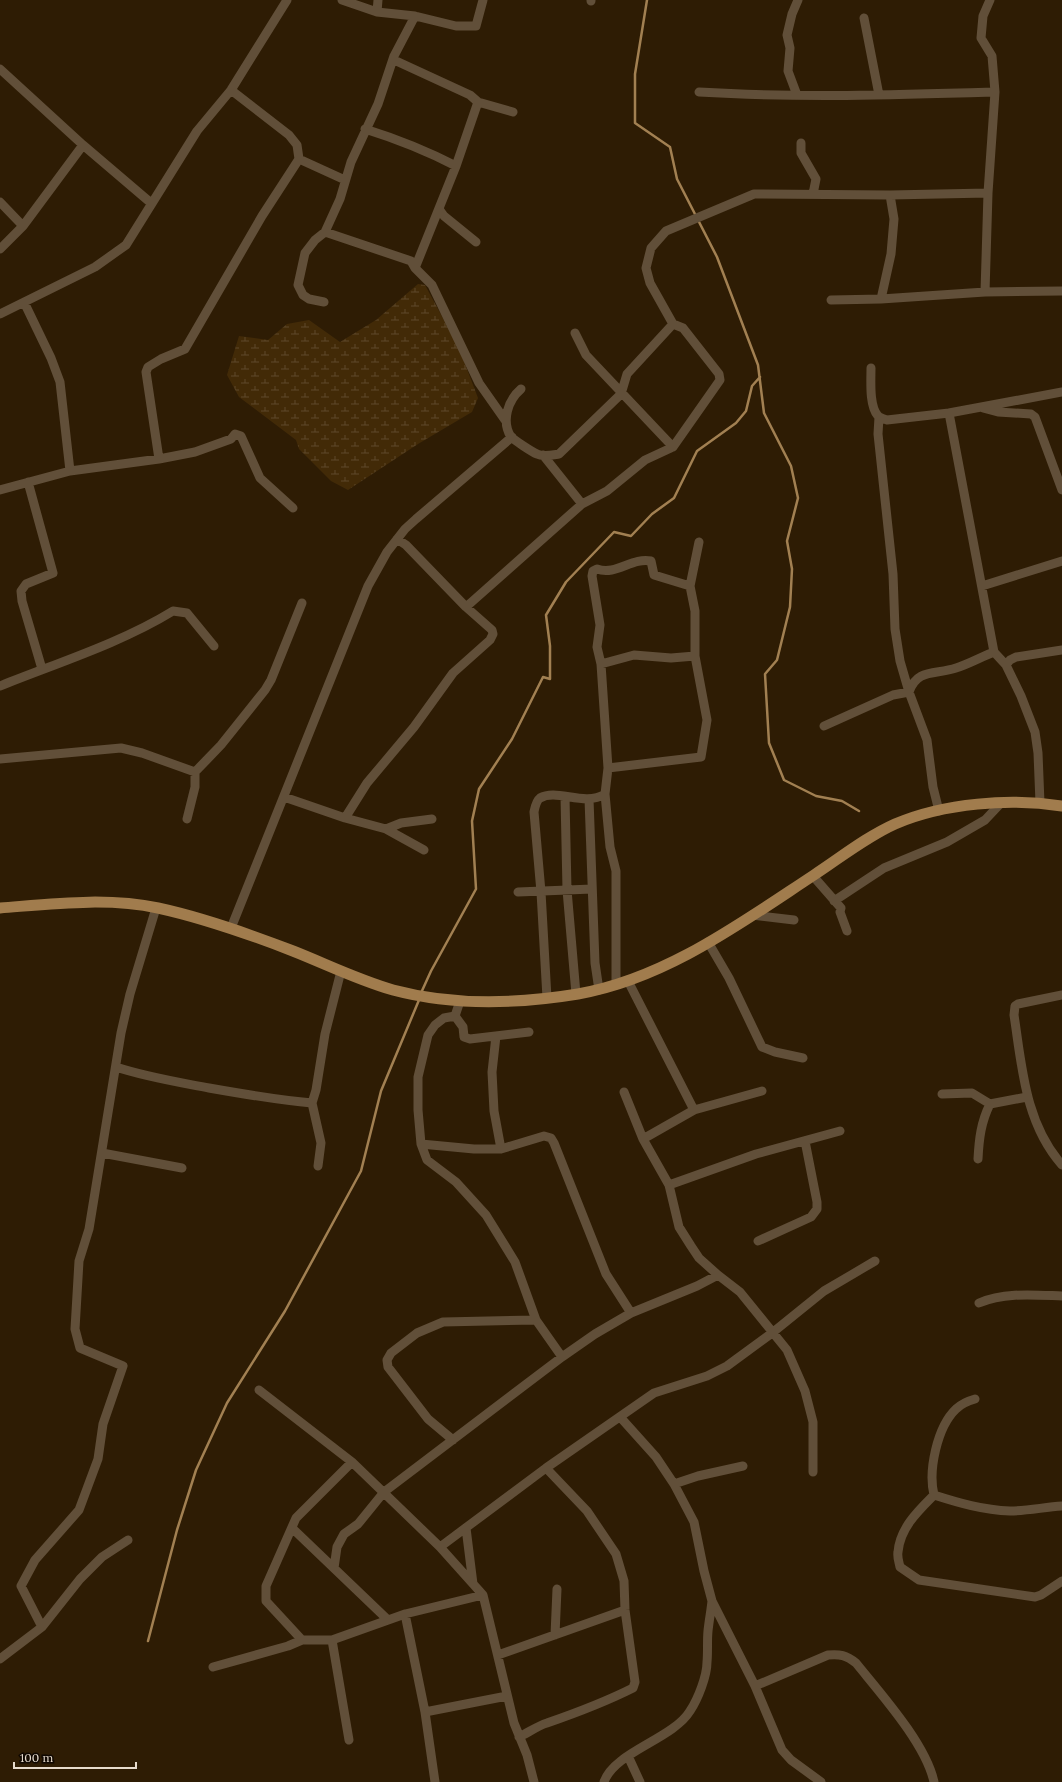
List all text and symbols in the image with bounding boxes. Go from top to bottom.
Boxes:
scale bar [14,1744,136,1770]
text: 100 m [20,1750,53,1765]

